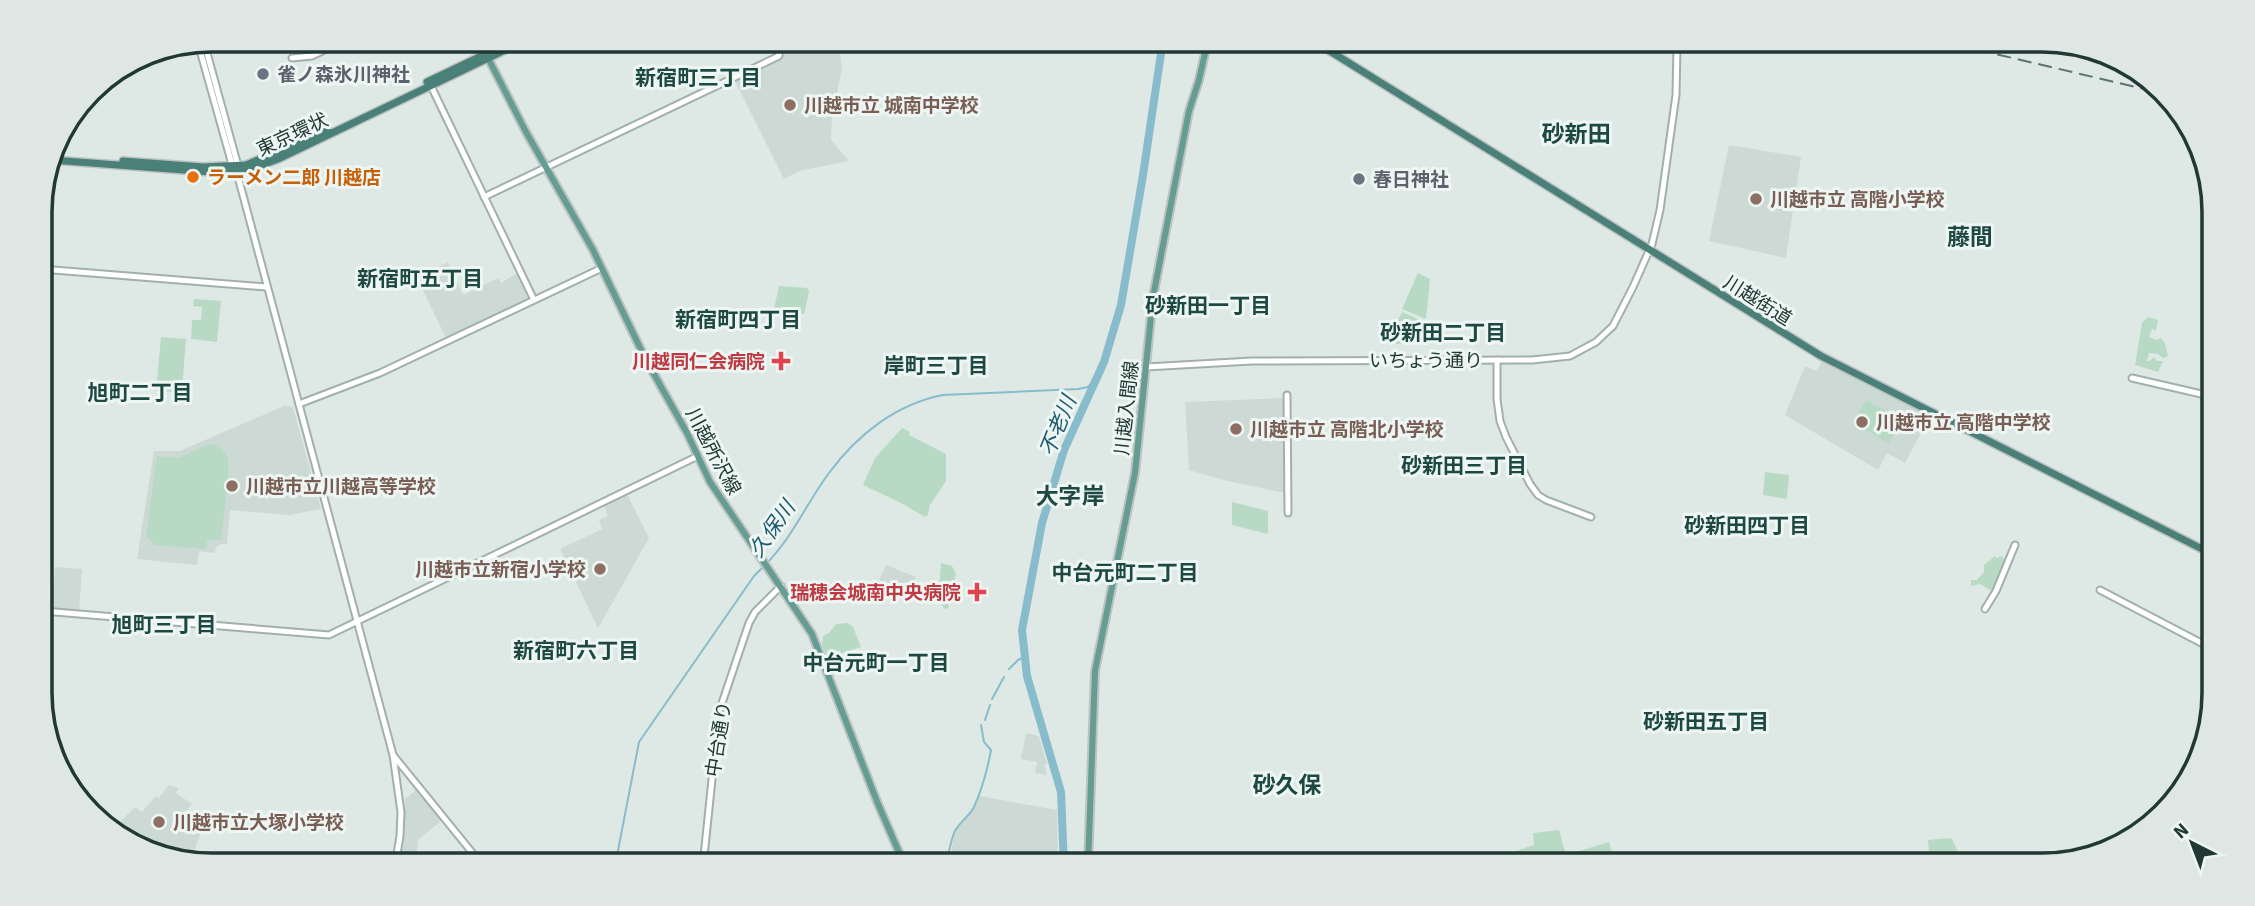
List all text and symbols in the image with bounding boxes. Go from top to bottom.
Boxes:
place label: 雀ノ森氷川神社 [277,62,410,89]
district label: 新宿町三丁目 [635,63,761,93]
marker: 雀ノ森氷川神社 [255,66,271,82]
place label: 川越市立 城南中学校 [804,93,979,120]
marker: 川越市立 城南中学校 [782,97,798,113]
street label: 東京環状 [252,107,333,164]
district label: 砂新田 [1542,118,1611,151]
place label: ラーメン二郎 川越店 [207,165,381,192]
place label: 春日神社 [1373,167,1449,194]
marker: ラーメン二郎 川越店 [185,169,201,185]
marker: 春日神社 [1351,171,1367,187]
place label: 川越市立 高階小学校 [1770,187,1945,214]
marker: 川越市立 高階小学校 [1748,191,1764,207]
district label: 藤間 [1947,221,1993,254]
district label: 新宿町五丁目 [357,264,483,294]
street label: 川越街道 [1718,270,1797,333]
district label: 砂新田一丁目 [1145,291,1271,321]
district label: 新宿町四丁目 [675,305,801,335]
district label: 砂新田二丁目 [1380,318,1506,348]
street label: いちょう通り [1369,348,1483,375]
place label: 川越同仁会病院 [632,349,765,376]
marker: 川越同仁会病院 [771,351,791,371]
district label: 岸町三丁目 [884,351,989,381]
street label: 川越入間線 [1109,359,1146,457]
district label: 旭町二丁目 [88,378,193,408]
water label: 不老川 [1032,389,1084,461]
street label: 川越所沢線 [678,403,747,500]
place label: 川越市立 高階中学校 [1876,410,2051,437]
marker: 川越市立 高階中学校 [1854,414,1870,430]
place label: 川越市立 高階北小学校 [1250,417,1444,444]
marker: 川越市立 高階北小学校 [1228,421,1244,437]
district label: 砂新田三丁目 [1401,451,1527,481]
place label: 川越市立川越高等学校 [246,474,436,501]
marker: 川越市立川越高等学校 [224,478,240,494]
district label: 大字岸 [1036,480,1105,513]
water label: 久保川 [742,493,804,563]
district label: 砂新田四丁目 [1684,511,1810,541]
place label: 川越市立新宿小学校 [415,557,586,584]
district label: 中台元町二丁目 [1052,558,1199,588]
marker: 川越市立新宿小学校 [592,561,608,577]
place label: 瑞穂会城南中央病院 [790,580,961,607]
marker: 瑞穂会城南中央病院 [967,582,987,602]
district label: 旭町三丁目 [112,610,217,640]
district label: 新宿町六丁目 [513,636,639,666]
district label: 中台元町一丁目 [803,648,950,678]
street label: 中台通り [700,700,739,779]
district label: 砂新田五丁目 [1643,707,1769,737]
district label: 砂久保 [1253,769,1322,802]
north arrow [2157,808,2227,878]
place label: 川越市立大塚小学校 [173,810,344,837]
marker: 川越市立大塚小学校 [151,814,167,830]
text: N [2168,817,2195,846]

